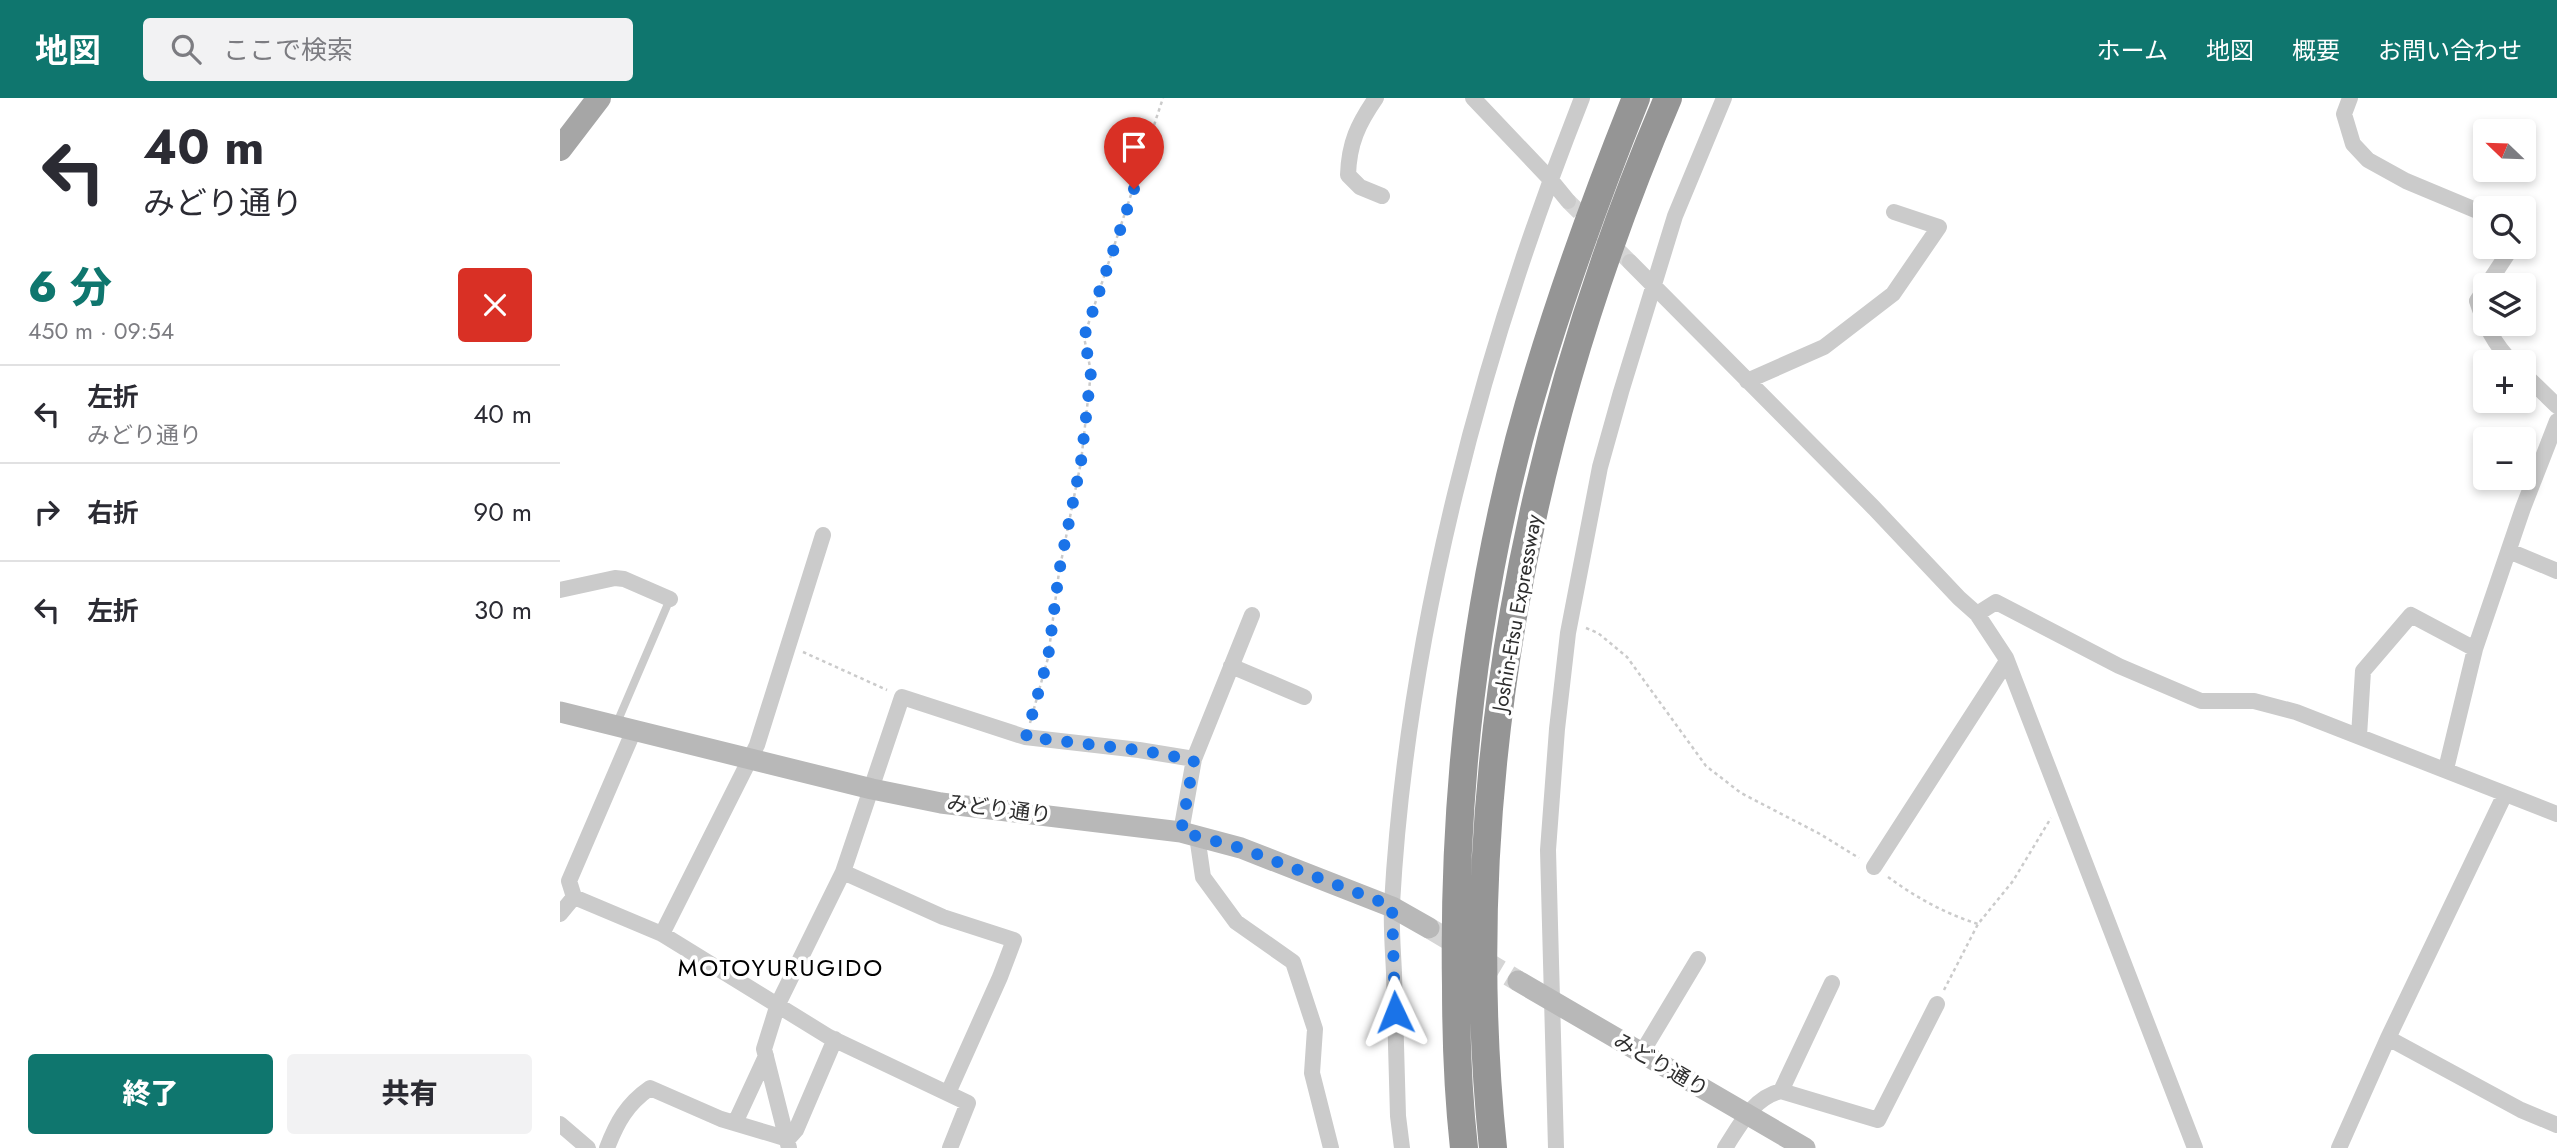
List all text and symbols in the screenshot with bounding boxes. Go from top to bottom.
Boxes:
search box [143,18,633,81]
text: 地図 [35,27,101,74]
icon: search [167,30,205,68]
text: ここで検索 [223,31,353,69]
text: ホーム [2097,33,2168,68]
text: 地図 [2206,33,2254,68]
text: 概要 [2292,33,2340,68]
text: お問い合わせ [2378,33,2522,68]
text: 40 m [143,112,265,182]
pin [1104,117,1164,189]
north arrow [2473,119,2536,182]
map controls [2473,119,2536,490]
icon: left [28,126,119,217]
icon: arrive [1115,128,1153,166]
text: みどり通り [143,180,303,226]
button: search [2473,196,2536,259]
text: 6 分 [28,257,112,318]
button: close [458,268,532,342]
button: layers [2473,273,2536,336]
text: 450 m · 09:54 [28,314,174,348]
button: + [2473,350,2536,413]
text: 左折 [87,378,139,416]
icon: left [28,395,66,433]
text: 40 m [473,395,532,433]
text: みどり通り [87,418,202,452]
button: − [2473,427,2536,490]
icon: right [28,493,66,531]
text: 90 m [473,493,532,531]
text: 右折 [87,494,139,532]
street label: Joshin-Etsu Expressway [1484,511,1549,717]
icon: left [28,591,66,629]
text: 30 m [474,591,532,629]
text: 左折 [87,592,139,630]
street label: みどり通り [945,788,1053,830]
district label: MOTOYURUGIDO [678,950,884,985]
position arrow [1358,975,1432,1049]
street label: みどり通り [1608,1026,1714,1104]
button: 終了 [28,1054,273,1134]
button: 共有 [287,1054,532,1134]

